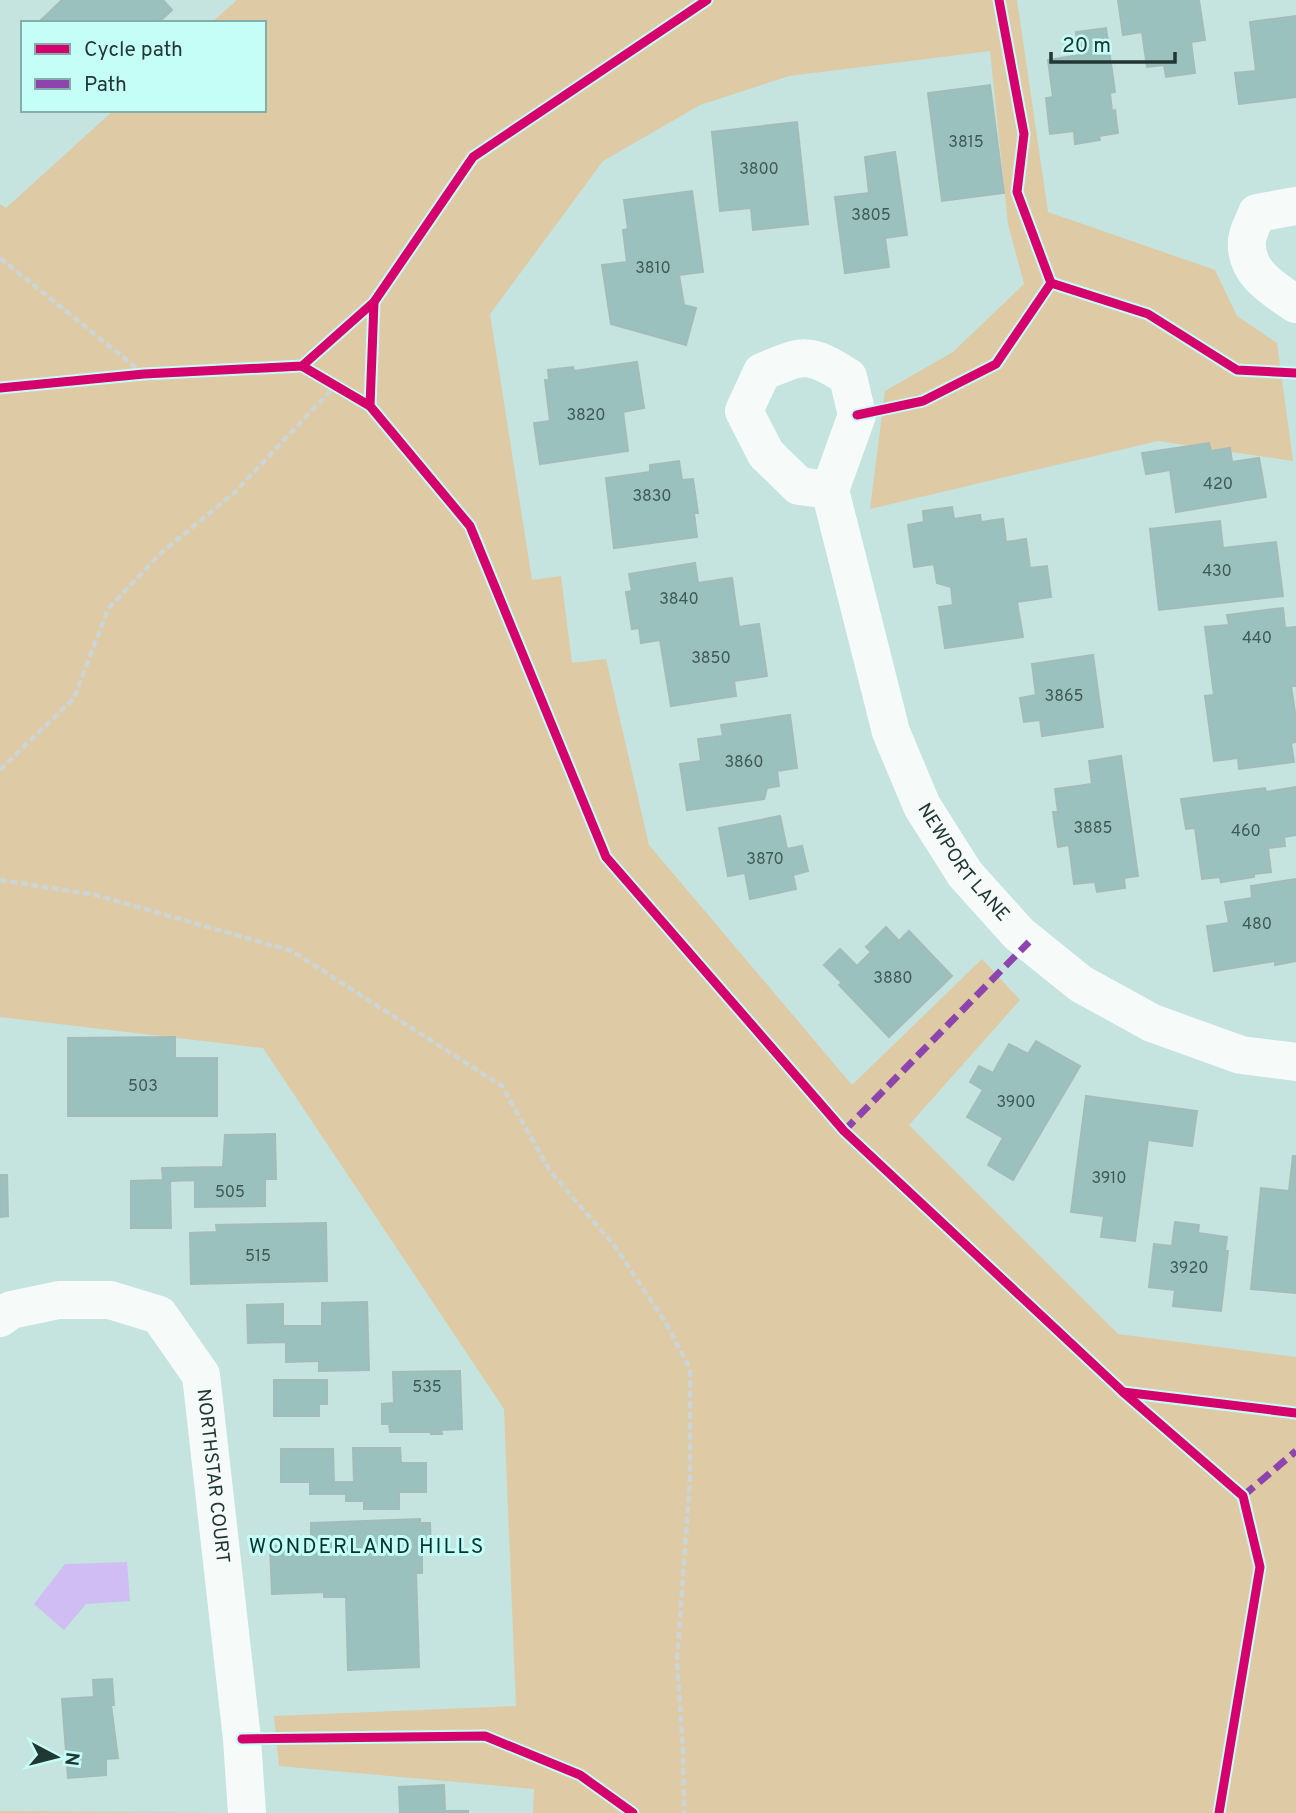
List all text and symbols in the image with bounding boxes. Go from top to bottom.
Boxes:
legend [21,21,266,112]
scale bar [1051,21,1175,65]
text: 20 m [1062,33,1111,60]
text: Cycle path [84,37,183,64]
text: Path [84,72,127,99]
house number: 3815 [948,133,984,153]
house number: 3800 [739,160,779,180]
house number: 3805 [851,206,891,226]
house number: 3810 [635,259,671,279]
house number: 3820 [566,406,606,426]
house number: 420 [1203,475,1233,495]
house number: 3830 [632,487,672,507]
house number: 430 [1202,562,1232,582]
house number: 3840 [659,590,699,610]
house number: 440 [1242,629,1272,649]
house number: 3850 [691,649,731,669]
house number: 3865 [1045,687,1083,707]
house number: 3860 [724,753,764,773]
street label: NEWPORT LANE [912,799,1014,927]
house number: 3885 [1073,819,1113,839]
house number: 460 [1231,822,1261,842]
house number: 3870 [746,850,784,870]
house number: 480 [1242,915,1272,935]
house number: 3880 [873,969,913,989]
house number: 503 [128,1077,158,1097]
house number: 3900 [996,1093,1036,1113]
house number: 3910 [1091,1169,1127,1189]
house number: 505 [215,1183,245,1203]
house number: 515 [245,1247,271,1267]
house number: 3920 [1170,1259,1208,1279]
house number: 535 [412,1378,442,1398]
street label: NORTHSTAR COURT [191,1388,234,1565]
district label: WONDERLAND HILLS [249,1534,485,1561]
north arrow [21,1722,91,1792]
text: N [58,1751,84,1767]

